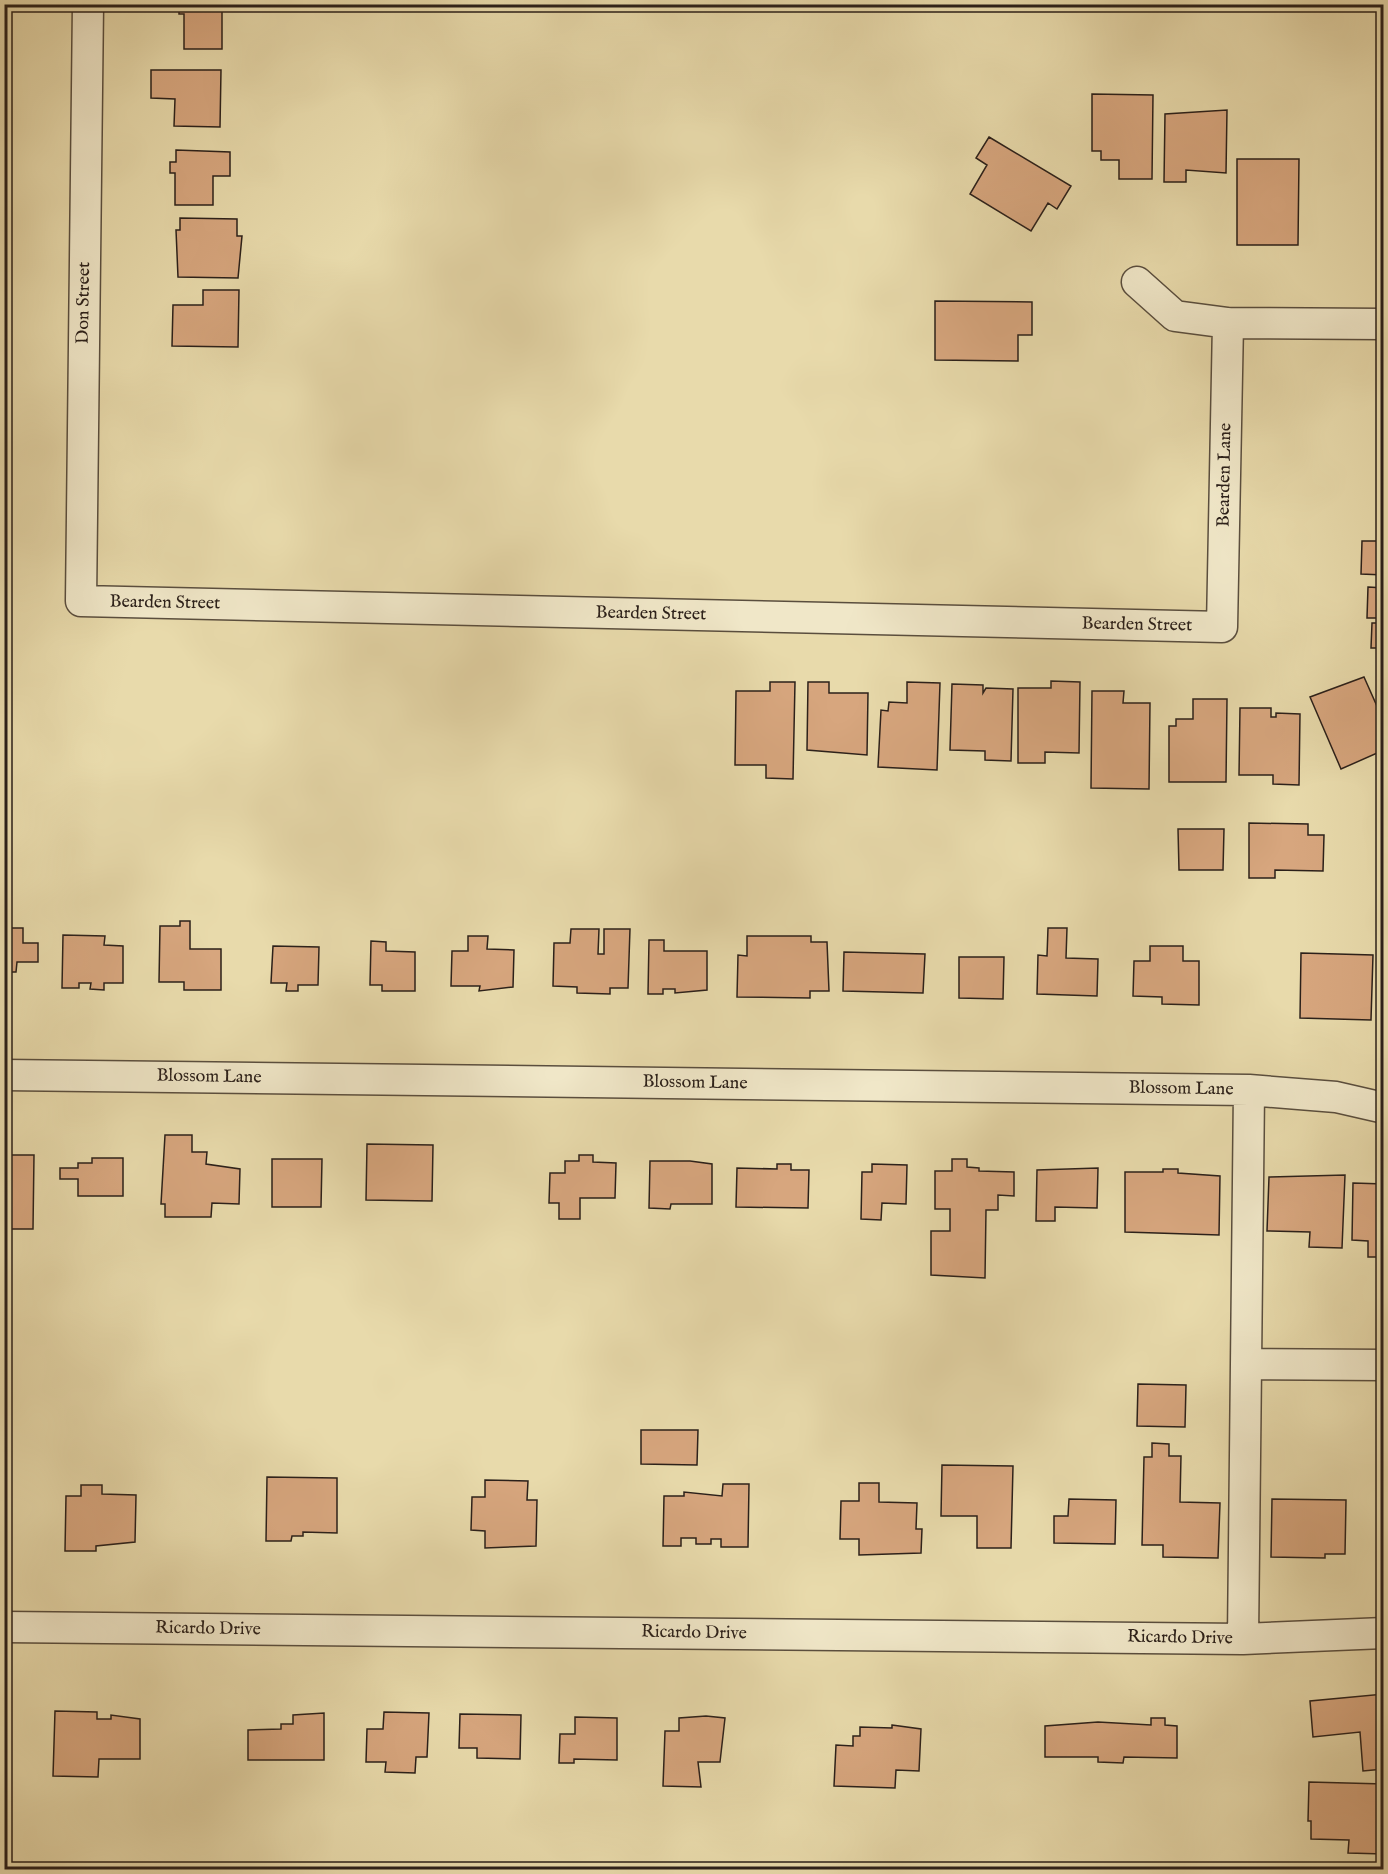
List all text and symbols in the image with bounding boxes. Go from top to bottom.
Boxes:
street label: Don Street [72,262,96,344]
street label: Bearden Lane [1213,423,1237,527]
street label: Bearden Street [109,591,221,615]
street label: Bearden Street [595,602,707,626]
street label: Bearden Street [1081,613,1193,637]
street label: Blossom Lane [156,1065,262,1089]
street label: Blossom Lane [642,1071,748,1095]
street label: Blossom Lane [1128,1077,1234,1101]
street label: Ricardo Drive [155,1617,261,1641]
street label: Ricardo Drive [641,1621,747,1645]
street label: Ricardo Drive [1127,1626,1233,1650]

